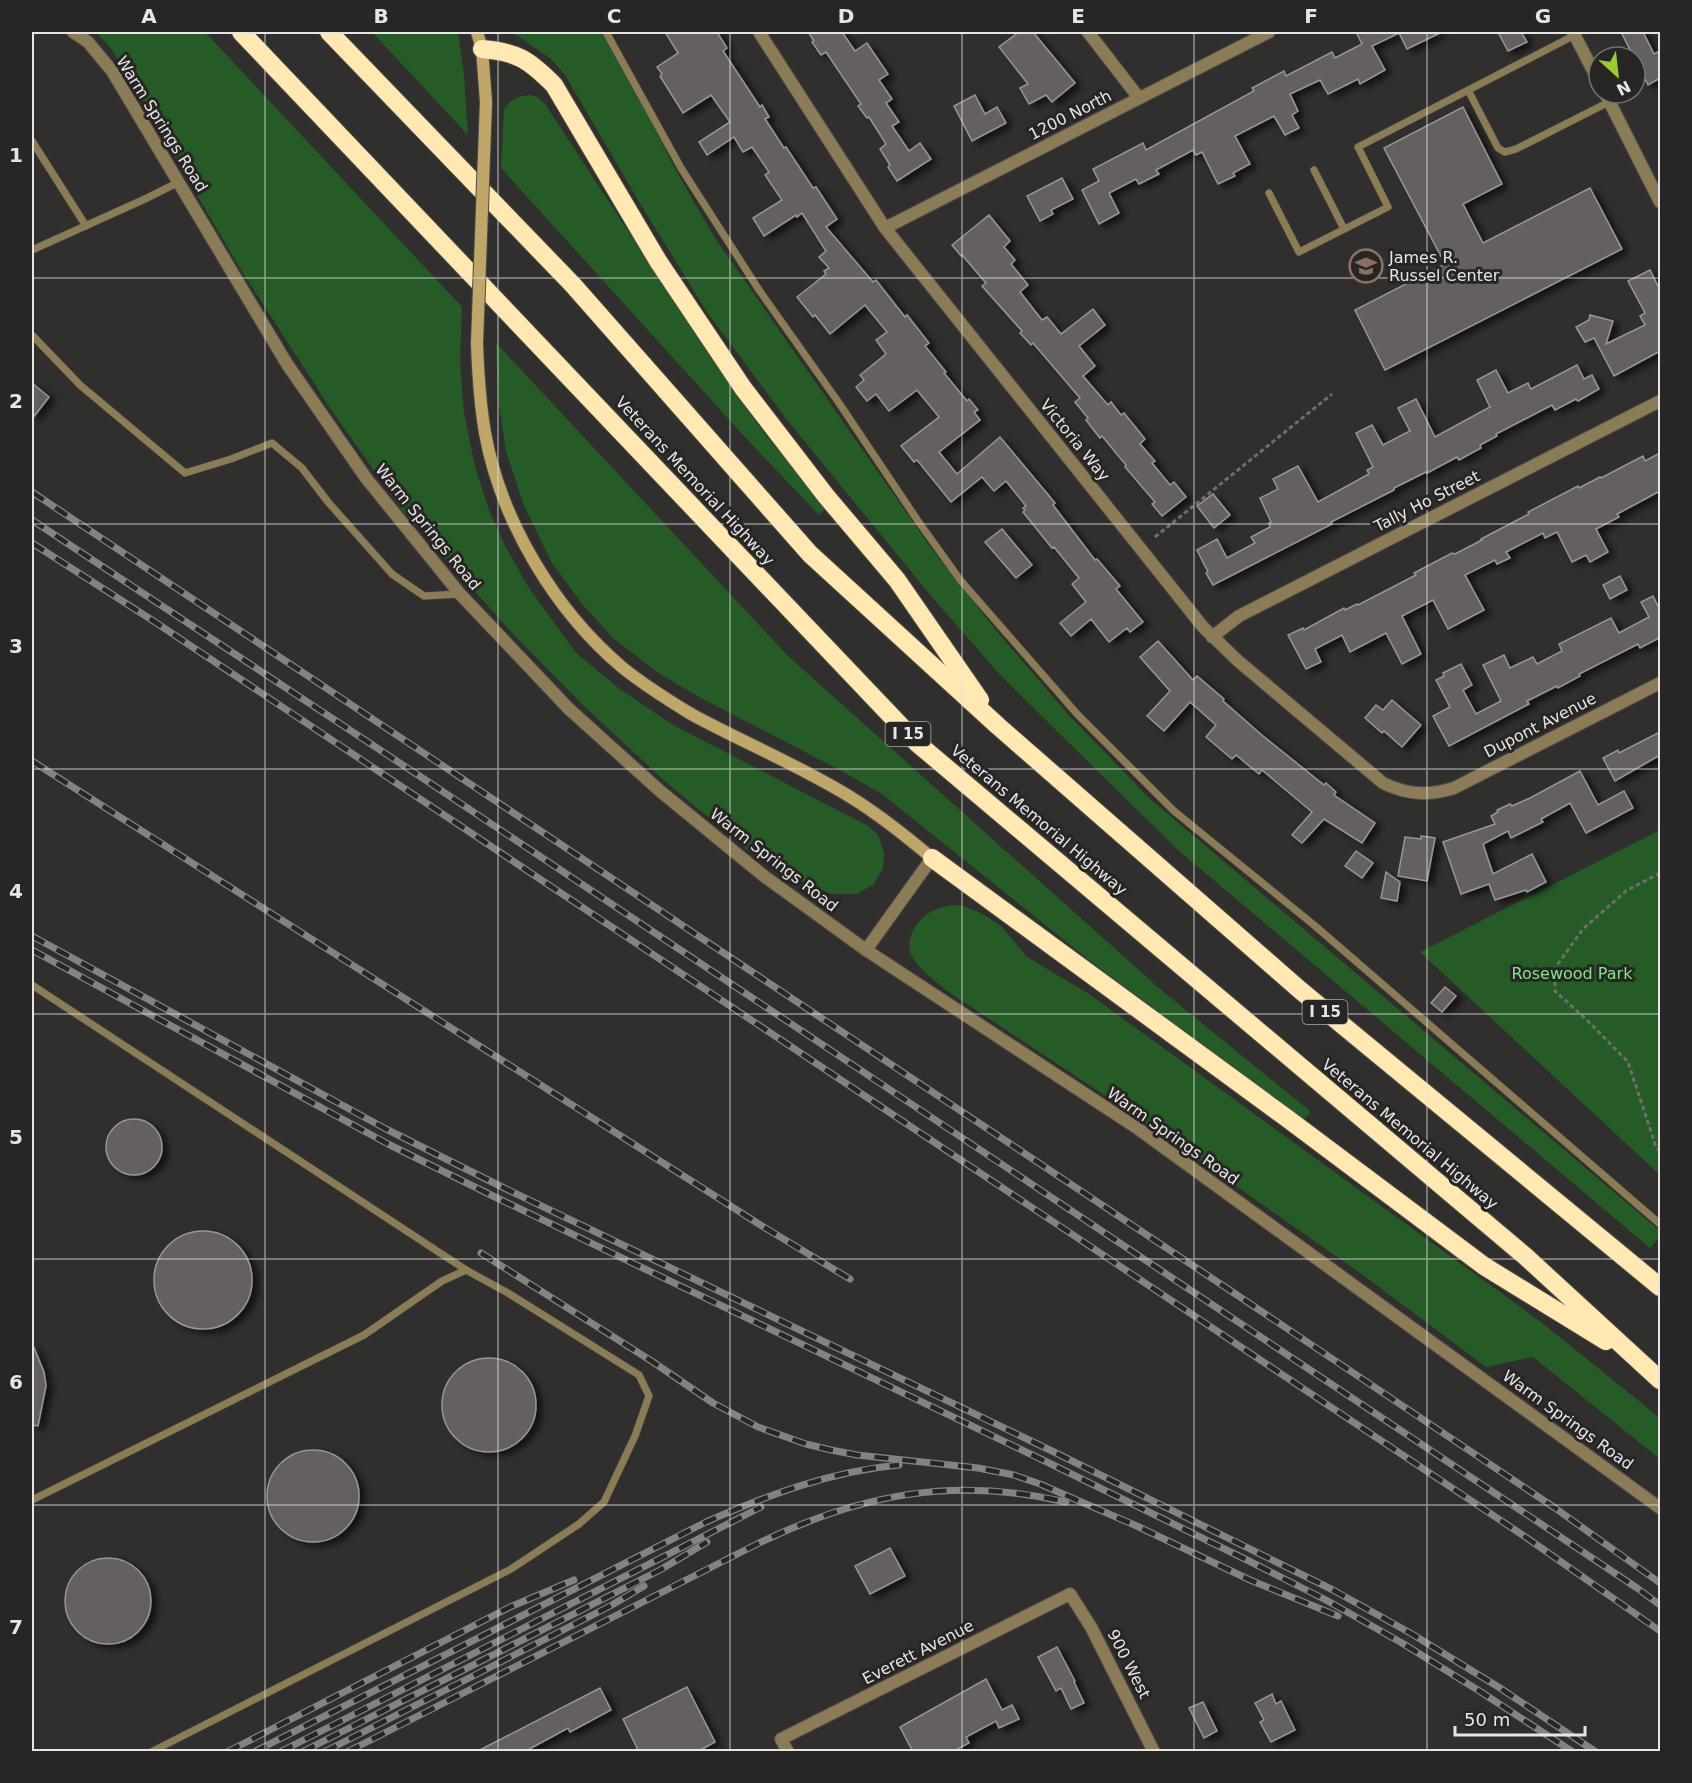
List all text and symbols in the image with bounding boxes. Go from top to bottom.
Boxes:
text: A [141,4,157,28]
text: B [373,4,389,28]
text: C [607,4,621,28]
text: D [838,4,854,28]
text: E [1071,4,1085,28]
text: F [1304,4,1318,28]
text: G [1535,4,1551,28]
north arrow [1587,45,1647,105]
street label: Warm Springs Road [112,52,212,196]
text: N [1613,76,1634,99]
street label: 1200 North [1025,86,1115,144]
text: 1 [9,143,23,167]
school or university icon: James R. Russel Center [1348,248,1384,284]
place label: James R. Russel Center [1388,248,1500,285]
text: 2 [9,389,23,413]
street label: Veterans Memorial Highway [612,393,778,569]
street label: Victoria Way [1036,395,1114,485]
street label: Warm Springs Road [371,460,485,594]
street label: Tally Ho Street [1370,466,1483,536]
text: 3 [9,634,23,658]
street label: Dupont Avenue [1481,689,1599,761]
road number: I 15 [886,722,930,746]
street label: Veterans Memorial Highway [947,741,1131,899]
street label: Warm Springs Road [706,804,842,916]
text: 4 [9,879,23,903]
park label: Rosewood Park [1512,964,1633,983]
road number: I 15 [1302,1000,1348,1024]
street label: Veterans Memorial Highway [1318,1055,1502,1213]
street label: Warm Springs Road [1103,1083,1243,1189]
text: 5 [9,1125,23,1149]
street label: Warm Springs Road [1499,1366,1637,1474]
text: 6 [9,1370,23,1394]
text: 7 [9,1615,23,1639]
street label: Everett Avenue [859,1616,977,1688]
street label: 900 West [1104,1626,1154,1702]
scale bar [1455,1699,1586,1737]
text: 50 m [1464,1709,1510,1730]

